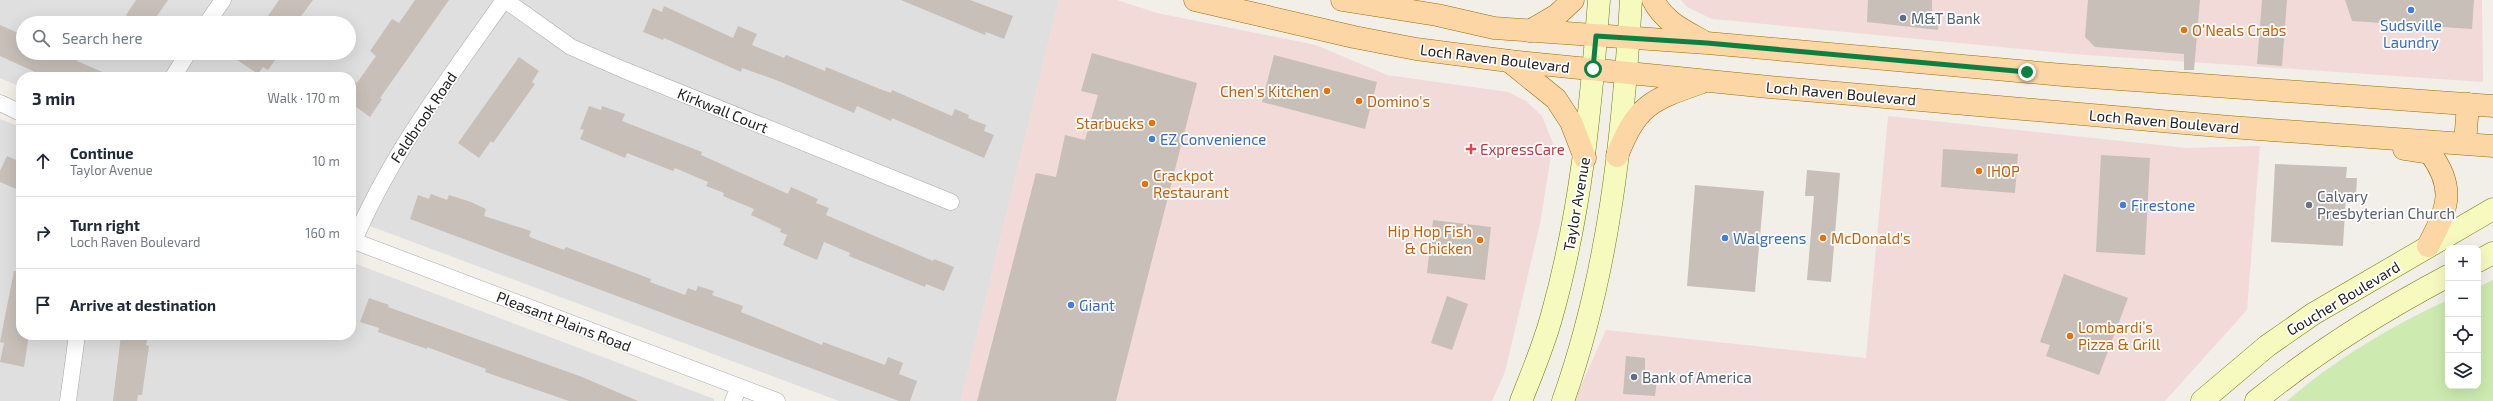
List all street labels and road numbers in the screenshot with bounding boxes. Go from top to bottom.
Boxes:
street label: Loch Raven Boulevard [1419,40,1571,76]
street label: Feldbrook Road [386,68,460,166]
street label: Loch Raven Boulevard [1765,77,1917,109]
street label: Kirkwall Court [675,84,771,136]
street label: Loch Raven Boulevard [2088,105,2240,137]
street label: Taylor Avenue [1559,155,1593,253]
street label: Goucher Boulevard [2283,257,2403,339]
street label: Pleasant Plains Road [494,287,634,355]

